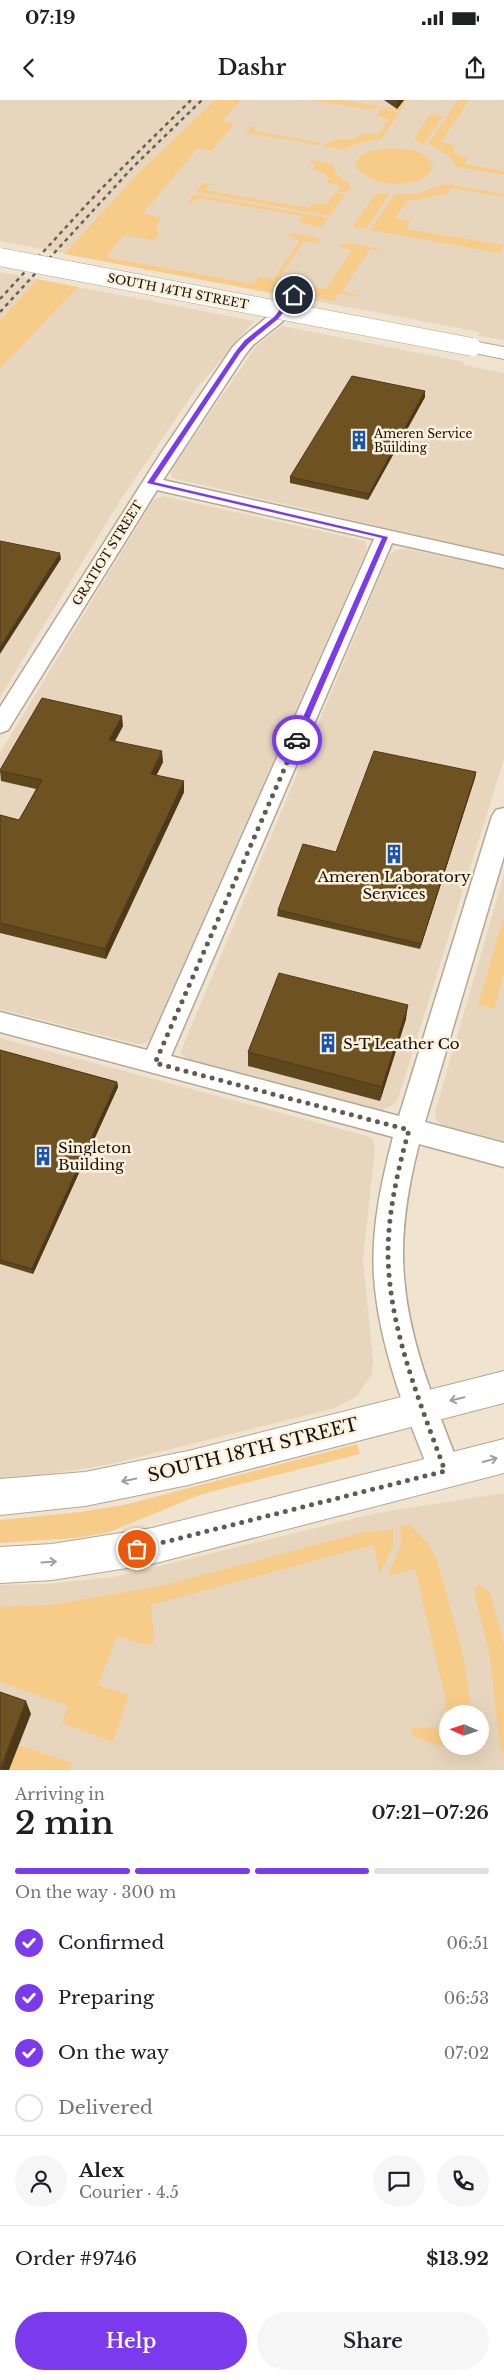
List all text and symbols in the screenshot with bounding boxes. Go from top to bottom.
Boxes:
text: 07:19 [25,6,76,29]
icon: back [15,54,43,82]
text: Dashr [218,54,286,81]
icon: share [461,54,489,82]
street label: SOUTH 14TH STREET [106,270,250,312]
pin [273,274,315,316]
icon: home [280,281,308,309]
place label: Ameren Service Building [373,426,472,455]
building icon: Ameren Service Building [348,429,370,451]
street label: GRATIOT STREET [69,498,145,608]
courier [272,715,322,765]
icon: car [283,726,311,754]
building icon: Ameren Laboratory Services [383,843,405,865]
place label: Ameren Laboratory Services [316,867,471,903]
building icon: S-T Leather Co [317,1032,339,1054]
place label: S-T Leather Co [343,1034,460,1053]
place label: Singleton Building [58,1138,131,1174]
building icon: Singleton Building [32,1145,54,1167]
one-way arrow [449,1395,465,1404]
street label: SOUTH 18TH STREET [145,1413,361,1487]
one-way arrow [482,1454,498,1464]
one-way arrow [122,1476,138,1485]
pin [116,1528,158,1570]
icon: bag [123,1535,151,1563]
one-way arrow [40,1557,56,1567]
north arrow [439,1705,489,1755]
map controls [439,1705,489,1755]
text: Arriving in [15,1784,105,1804]
text: 07:21–07:26 [371,1801,489,1824]
text: 2 min [15,1803,114,1843]
text: On the way · 300 m [15,1882,176,1902]
icon: check [15,1929,43,1957]
text: Confirmed [58,1931,164,1954]
text: 06:51 [447,1933,489,1953]
icon: check [15,1984,43,2012]
text: Preparing [58,1986,154,2009]
text: 06:53 [444,1988,489,2008]
icon: check [15,2039,43,2067]
text: On the way [58,2041,169,2064]
text: 07:02 [444,2043,489,2063]
text: Delivered [58,2096,153,2119]
button: person [15,2155,67,2207]
button: chat [373,2155,425,2207]
button: phone [437,2155,489,2207]
text: Alex [79,2159,124,2182]
text: Courier · 4.5 [79,2182,179,2202]
text: Order #9746 [15,2247,137,2270]
text: $13.92 [426,2247,489,2270]
button: Help [15,2312,247,2370]
button: Share [257,2312,489,2370]

